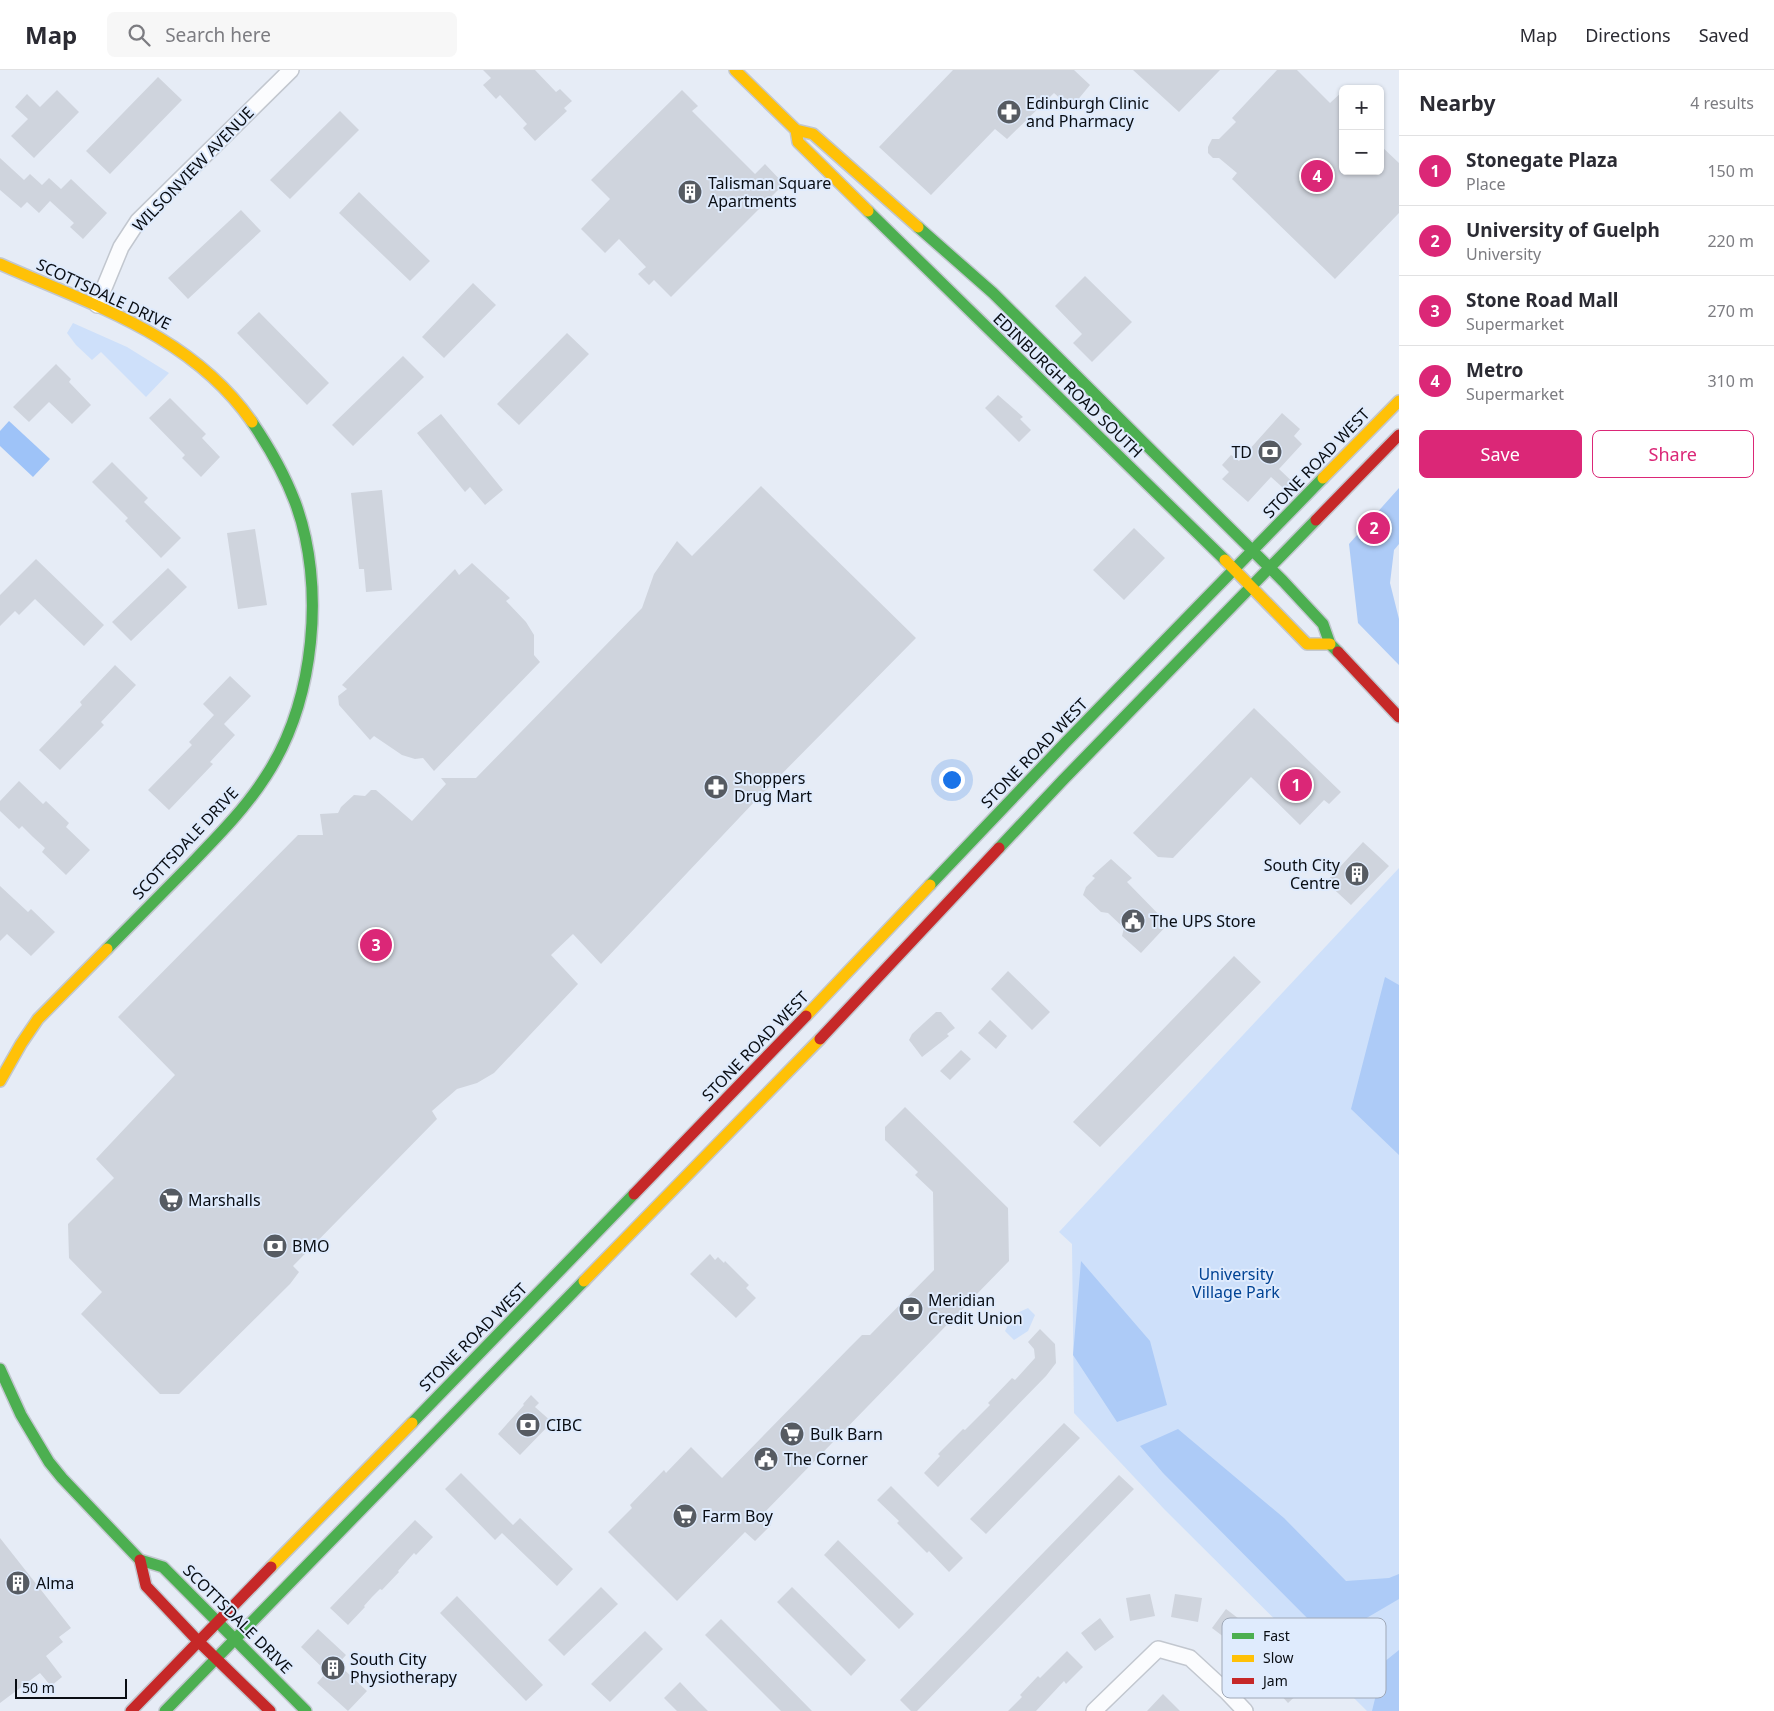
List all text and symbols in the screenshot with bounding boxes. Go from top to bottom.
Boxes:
search box [107,12,457,57]
text: Map [25,18,77,51]
icon: search [125,21,153,49]
text: Search here [165,22,271,48]
text: Map [1520,23,1557,47]
text: Directions [1585,23,1671,47]
text: Saved [1699,23,1749,47]
map controls [1339,85,1384,175]
button: + [1339,85,1384,130]
text: Nearby [1419,89,1495,117]
place label: Edinburgh Clinic and Pharmacy [1026,92,1149,132]
text: 4 results [1690,92,1754,114]
pharmacy icon: Edinburgh Clinic and Pharmacy [996,99,1022,125]
street label: WILSONVIEW AVENUE [127,102,259,236]
button: − [1339,130,1384,175]
text: Stonegate Plaza [1466,147,1618,173]
pin: 4 [1301,157,1333,195]
text: 1 [1430,160,1440,182]
text: 150 m [1707,160,1754,182]
place label: Talisman Square Apartments [708,172,831,212]
text: Place [1466,173,1506,195]
building icon: Talisman Square Apartments [677,179,703,205]
text: University of Guelph [1466,217,1660,243]
text: 2 [1430,230,1440,252]
text: 220 m [1707,230,1754,252]
text: University [1466,243,1541,265]
street label: SCOTTSDALE DRIVE [33,253,175,335]
text: Stone Road Mall [1466,287,1619,313]
text: 3 [1430,300,1440,322]
text: 270 m [1707,300,1754,322]
street label: EDINBURGH ROAD SOUTH [988,308,1148,462]
text: Supermarket [1466,313,1564,335]
text: Metro [1466,357,1524,383]
text: 4 [1430,370,1440,392]
text: 310 m [1707,370,1754,392]
text: Supermarket [1466,383,1564,405]
street label: STONE ROAD WEST [1258,403,1374,523]
button: Save [1419,430,1582,478]
button: Share [1592,430,1754,478]
bank icon: TD [1257,439,1283,465]
place label: TD [1231,441,1252,463]
pin: 2 [1358,509,1390,547]
street label: STONE ROAD WEST [976,693,1092,813]
pin: 1 [1280,766,1312,804]
place label: Shoppers Drug Mart [734,767,812,807]
your location [939,767,965,793]
pharmacy icon: Shoppers Drug Mart [703,774,729,800]
street label: SCOTTSDALE DRIVE [127,782,243,904]
place label: South City Centre [1264,854,1341,894]
building icon: South City Centre [1344,861,1370,887]
public building icon: The UPS Store [1120,908,1146,934]
place label: The UPS Store [1150,910,1256,932]
pin: 3 [360,926,392,964]
street label: STONE ROAD WEST [697,986,813,1106]
supermarket icon: Marshalls [158,1187,184,1213]
place label: Marshalls [188,1189,261,1211]
bank icon: BMO [262,1233,288,1259]
place label: BMO [292,1235,329,1257]
park label: University Village Park [1192,1263,1280,1303]
street label: STONE ROAD WEST [414,1278,532,1396]
place label: Meridian Credit Union [928,1289,1023,1329]
bank icon: Meridian Credit Union [898,1296,924,1322]
bank icon: CIBC [515,1412,541,1438]
place label: CIBC [546,1414,582,1436]
supermarket icon: Bulk Barn [779,1421,805,1447]
place label: Bulk Barn [810,1423,883,1445]
public building icon: The Corner [753,1446,779,1472]
place label: The Corner [784,1448,868,1470]
supermarket icon: Farm Boy [672,1503,698,1529]
place label: Farm Boy [702,1505,774,1527]
street label: SCOTTSDALE DRIVE [179,1560,297,1678]
building icon: Alma [5,1570,31,1596]
place label: Alma [36,1572,74,1594]
legend [1222,1618,1386,1698]
text: Fast [1263,1626,1290,1645]
place label: South City Physiotherapy [350,1648,458,1688]
text: Slow [1263,1648,1294,1667]
building icon: South City Physiotherapy [320,1655,346,1681]
text: Jam [1261,1671,1288,1690]
scale bar [15,1676,128,1699]
text: 50 m [22,1678,55,1697]

